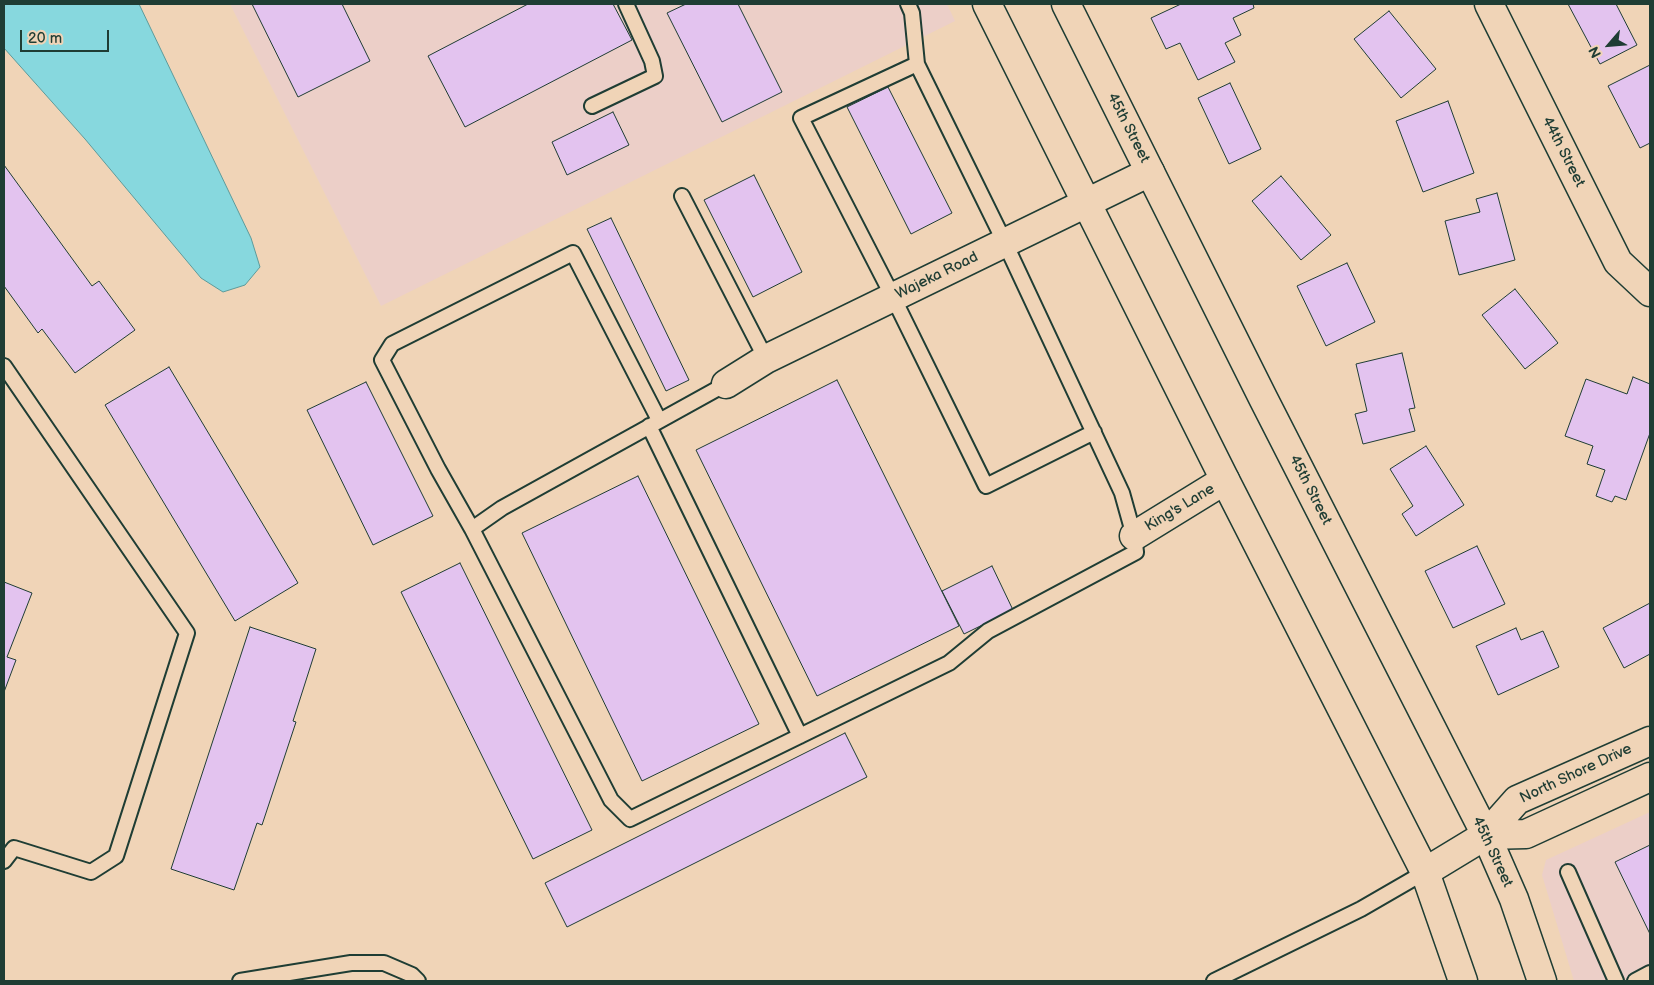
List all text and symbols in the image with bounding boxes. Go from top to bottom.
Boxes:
scale bar [22,20,111,52]
north arrow [1584,20,1634,70]
text: 20 m [28,29,62,48]
text: N [1585,44,1605,61]
street label: 45th Street [1103,90,1153,166]
street label: 44th Street [1538,114,1588,190]
street label: Wajeka Road [893,248,981,304]
street label: 45th Street [1285,452,1335,528]
street label: King's Lane [1142,480,1218,536]
street label: North Shore Drive [1517,740,1635,808]
street label: 45th Street [1468,814,1516,890]

